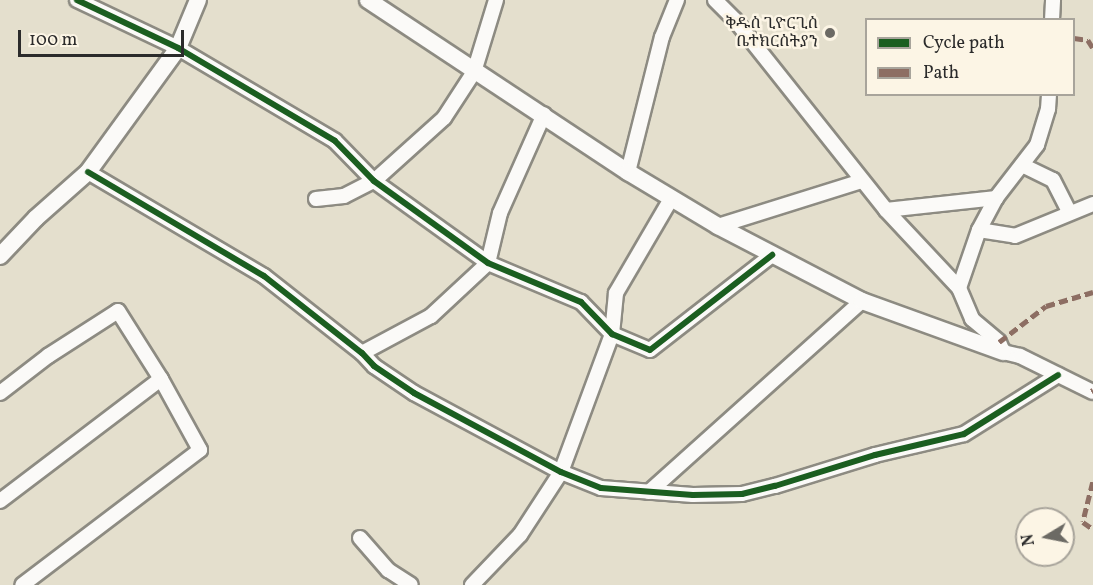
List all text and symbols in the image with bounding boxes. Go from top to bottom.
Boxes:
place label: ቅዱስ ጊዮርጊስ ቤተክርስትያን [726,14,818,52]
scale bar [21,18,188,56]
legend [865,18,1075,96]
marker: ቅዱስ ጊዮርጊስ ቤተክርስትያን [823,26,837,40]
text: 100 m [29,28,78,53]
text: Cycle path [923,31,1005,56]
text: Path [923,61,959,86]
north arrow [1015,507,1075,567]
text: N [1017,532,1041,547]

